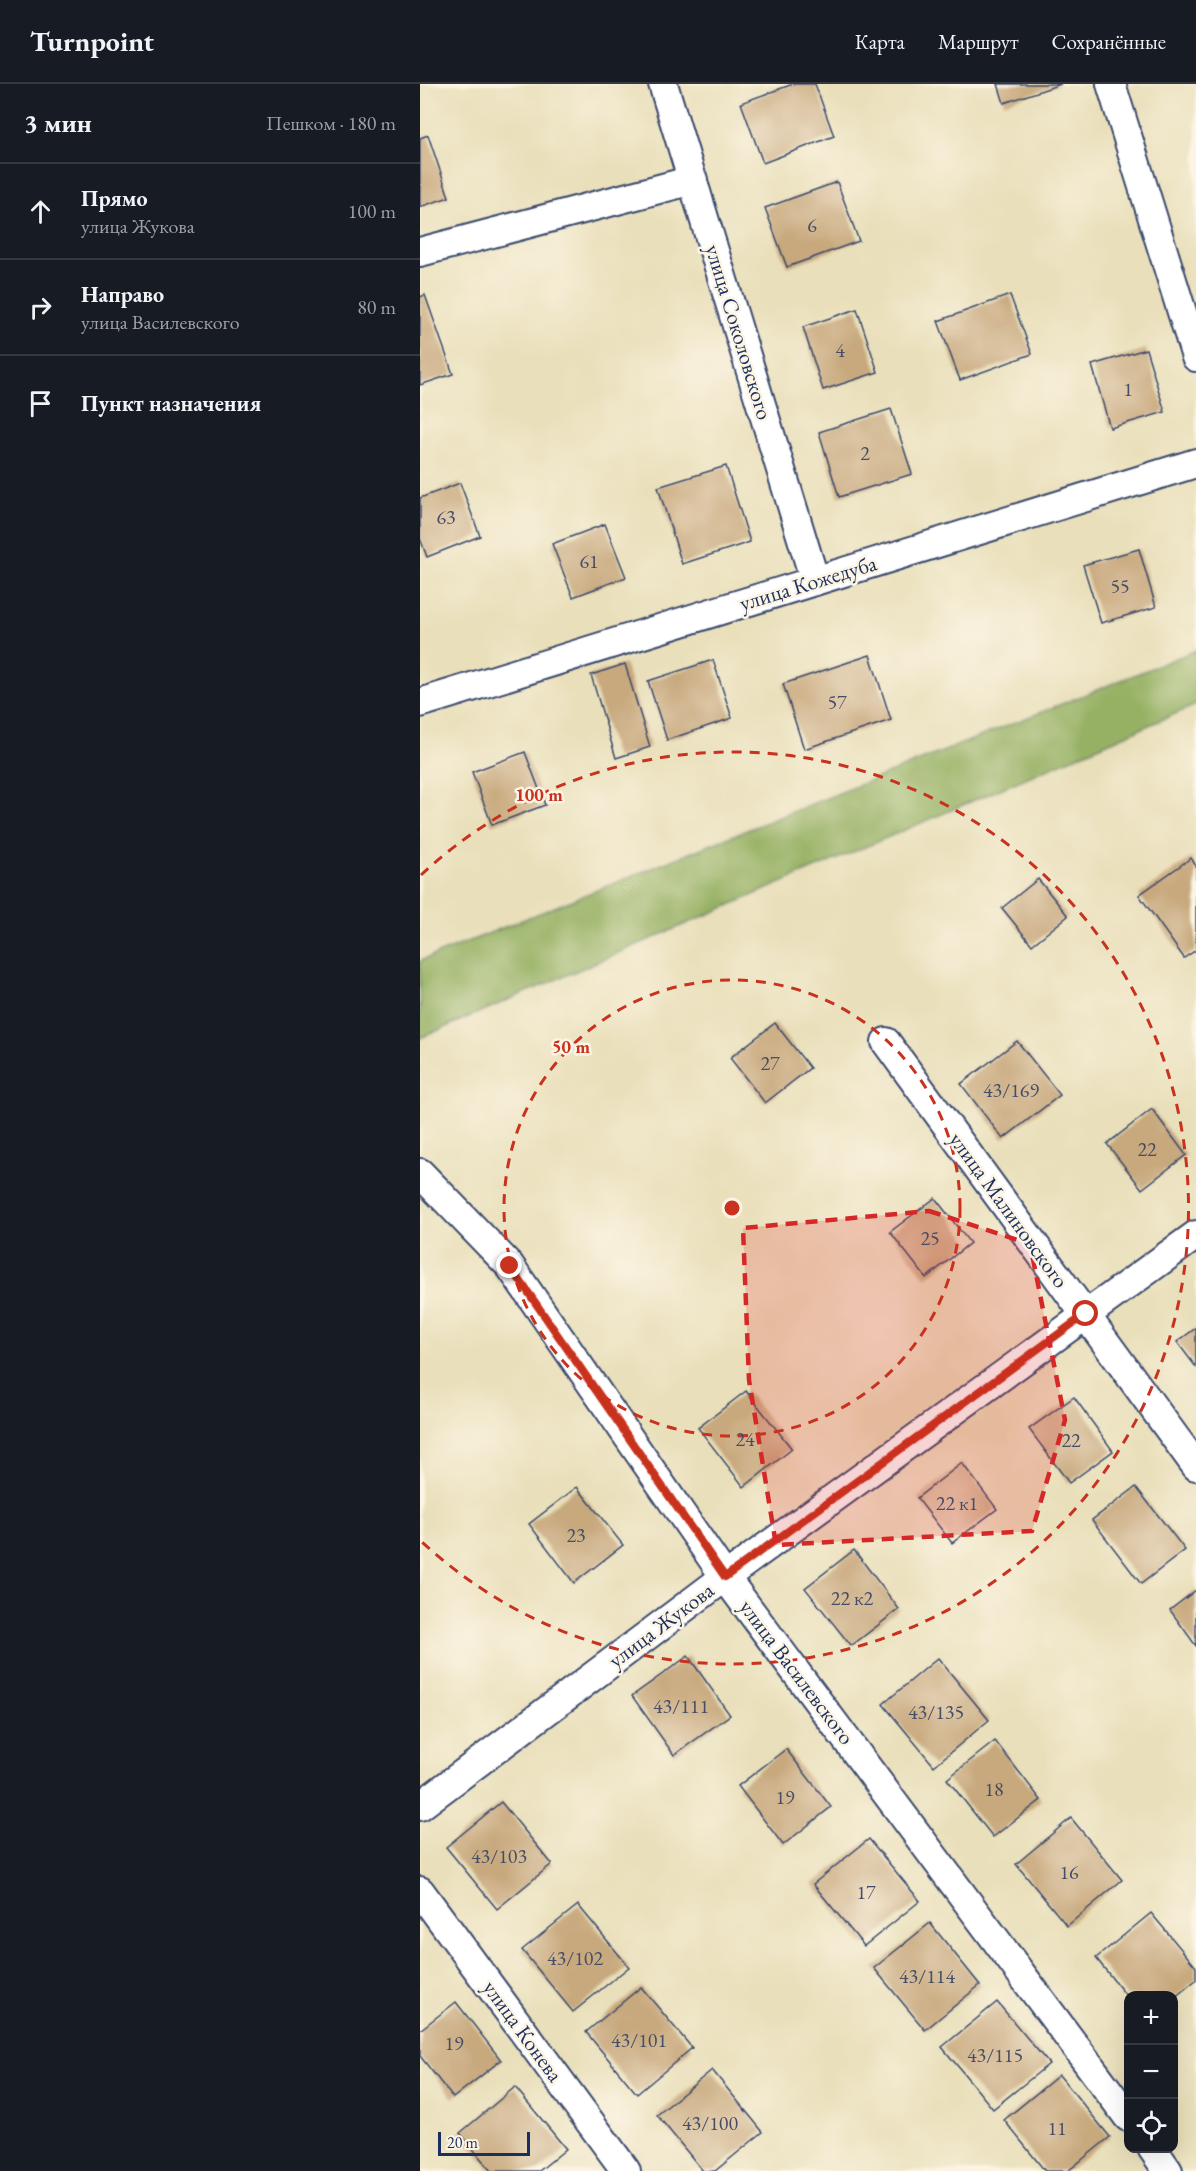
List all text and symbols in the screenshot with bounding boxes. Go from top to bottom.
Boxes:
text: Turnpoint [30,23,154,59]
text: Карта [855,28,905,55]
text: Маршрут [938,28,1019,55]
text: Сохранённые [1052,28,1166,55]
text: 3 мин [24,106,92,140]
text: Пешком · 180 m [266,110,396,136]
text: Прямо [81,184,148,213]
icon: ahead [24,195,57,228]
text: 100 m [348,198,396,224]
house number: 6 [807,212,817,238]
text: улица Жукова [81,213,195,239]
street label: улица Соколовского [699,241,779,423]
text: Направо [81,280,164,309]
icon: right [24,291,57,324]
text: 80 m [357,294,396,320]
text: улица Василевского [81,309,240,335]
house number: 4 [835,337,845,363]
house number: 1 [1123,376,1133,402]
icon: arrive [24,387,57,420]
text: Пункт назначения [81,389,261,418]
house number: 2 [860,440,870,466]
house number: 63 [436,504,456,530]
house number: 61 [579,548,599,574]
street label: улица Кожедуба [736,548,880,618]
house number: 55 [1110,573,1130,599]
house number: 57 [827,689,847,715]
text: 100 m [515,783,563,806]
text: 50 m [552,1035,590,1058]
house number: 27 [760,1050,780,1076]
house number: 43/169 [983,1077,1039,1103]
street label: улица Малиновского [943,1126,1075,1294]
house number: 22 [1137,1136,1157,1162]
centre of rings [722,1198,742,1218]
house number: 25 [920,1225,940,1251]
route end [496,1252,522,1278]
route start [1072,1300,1098,1326]
house number: 24 [735,1426,755,1452]
house number: 22 [1061,1427,1081,1453]
house number: 22 к1 [936,1490,978,1516]
house number: 23 [566,1522,586,1548]
street label: улица Жукова [602,1576,720,1674]
house number: 22 к2 [831,1585,874,1611]
street label: улица Василевского [733,1594,861,1750]
house number: 43/111 [653,1693,709,1719]
house number: 43/135 [908,1699,964,1725]
house number: 18 [984,1776,1004,1802]
house number: 19 [775,1784,795,1810]
house number: 43/103 [471,1843,527,1869]
house number: 16 [1059,1859,1079,1885]
house number: 17 [856,1879,876,1905]
house number: 43/102 [547,1945,603,1971]
house number: 43/114 [899,1963,955,1989]
street label: улица Конева [476,1974,570,2088]
map controls [1124,1991,1178,2153]
button: + [1124,1991,1178,2045]
house number: 43/101 [611,2027,667,2053]
house number: 19 [444,2030,464,2056]
house number: 43/115 [967,2042,1023,2068]
button: − [1124,2045,1178,2099]
button: locate [1124,2099,1178,2153]
house number: 43/100 [682,2110,738,2136]
house number: 11 [1047,2115,1067,2141]
scale bar [438,2129,530,2156]
text: 20 m [447,2132,478,2153]

